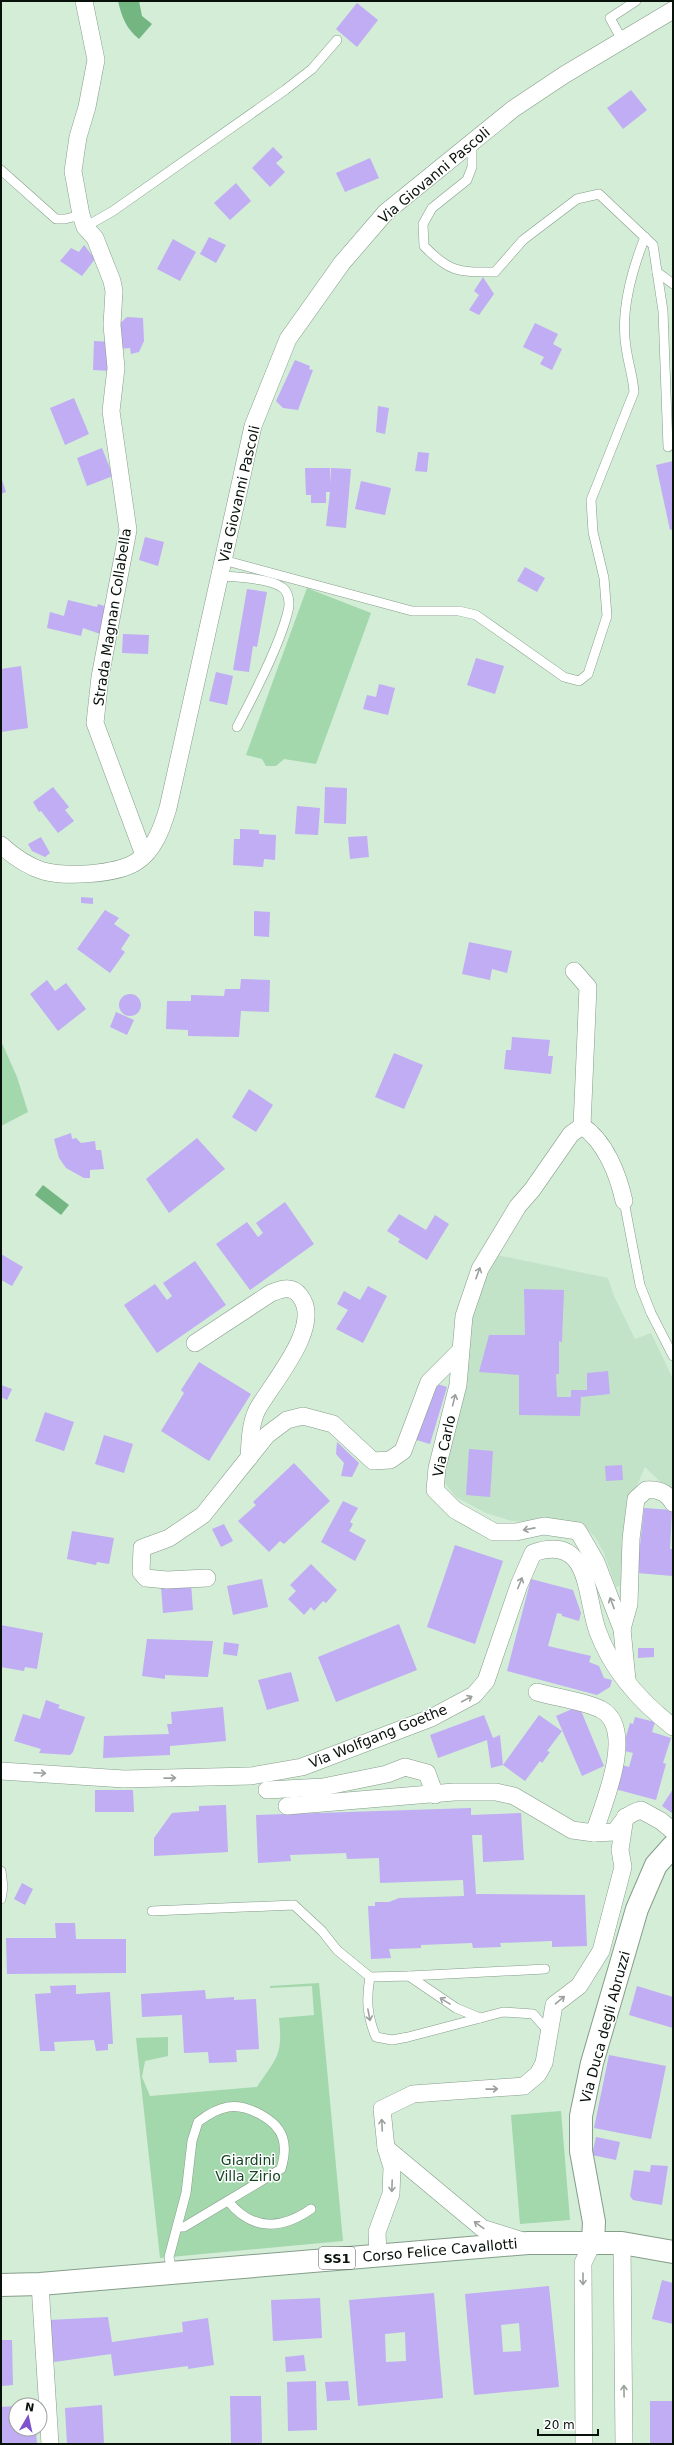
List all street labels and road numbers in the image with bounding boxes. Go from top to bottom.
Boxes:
street label: Via Giovanni Pascoli [375,124,493,226]
street label: Via Giovanni Pascoli [215,424,263,564]
street label: Strada Magnan Collabella [90,527,134,707]
street label: Via Carlo [430,1414,458,1478]
street label: Via Wolfgang Goethe [307,1701,449,1771]
street label: Via Duca degli Abruzzi [577,1949,633,2105]
street label: Corso Felice Cavallotti [362,2235,518,2265]
road number: SS1 [319,2247,355,2269]

